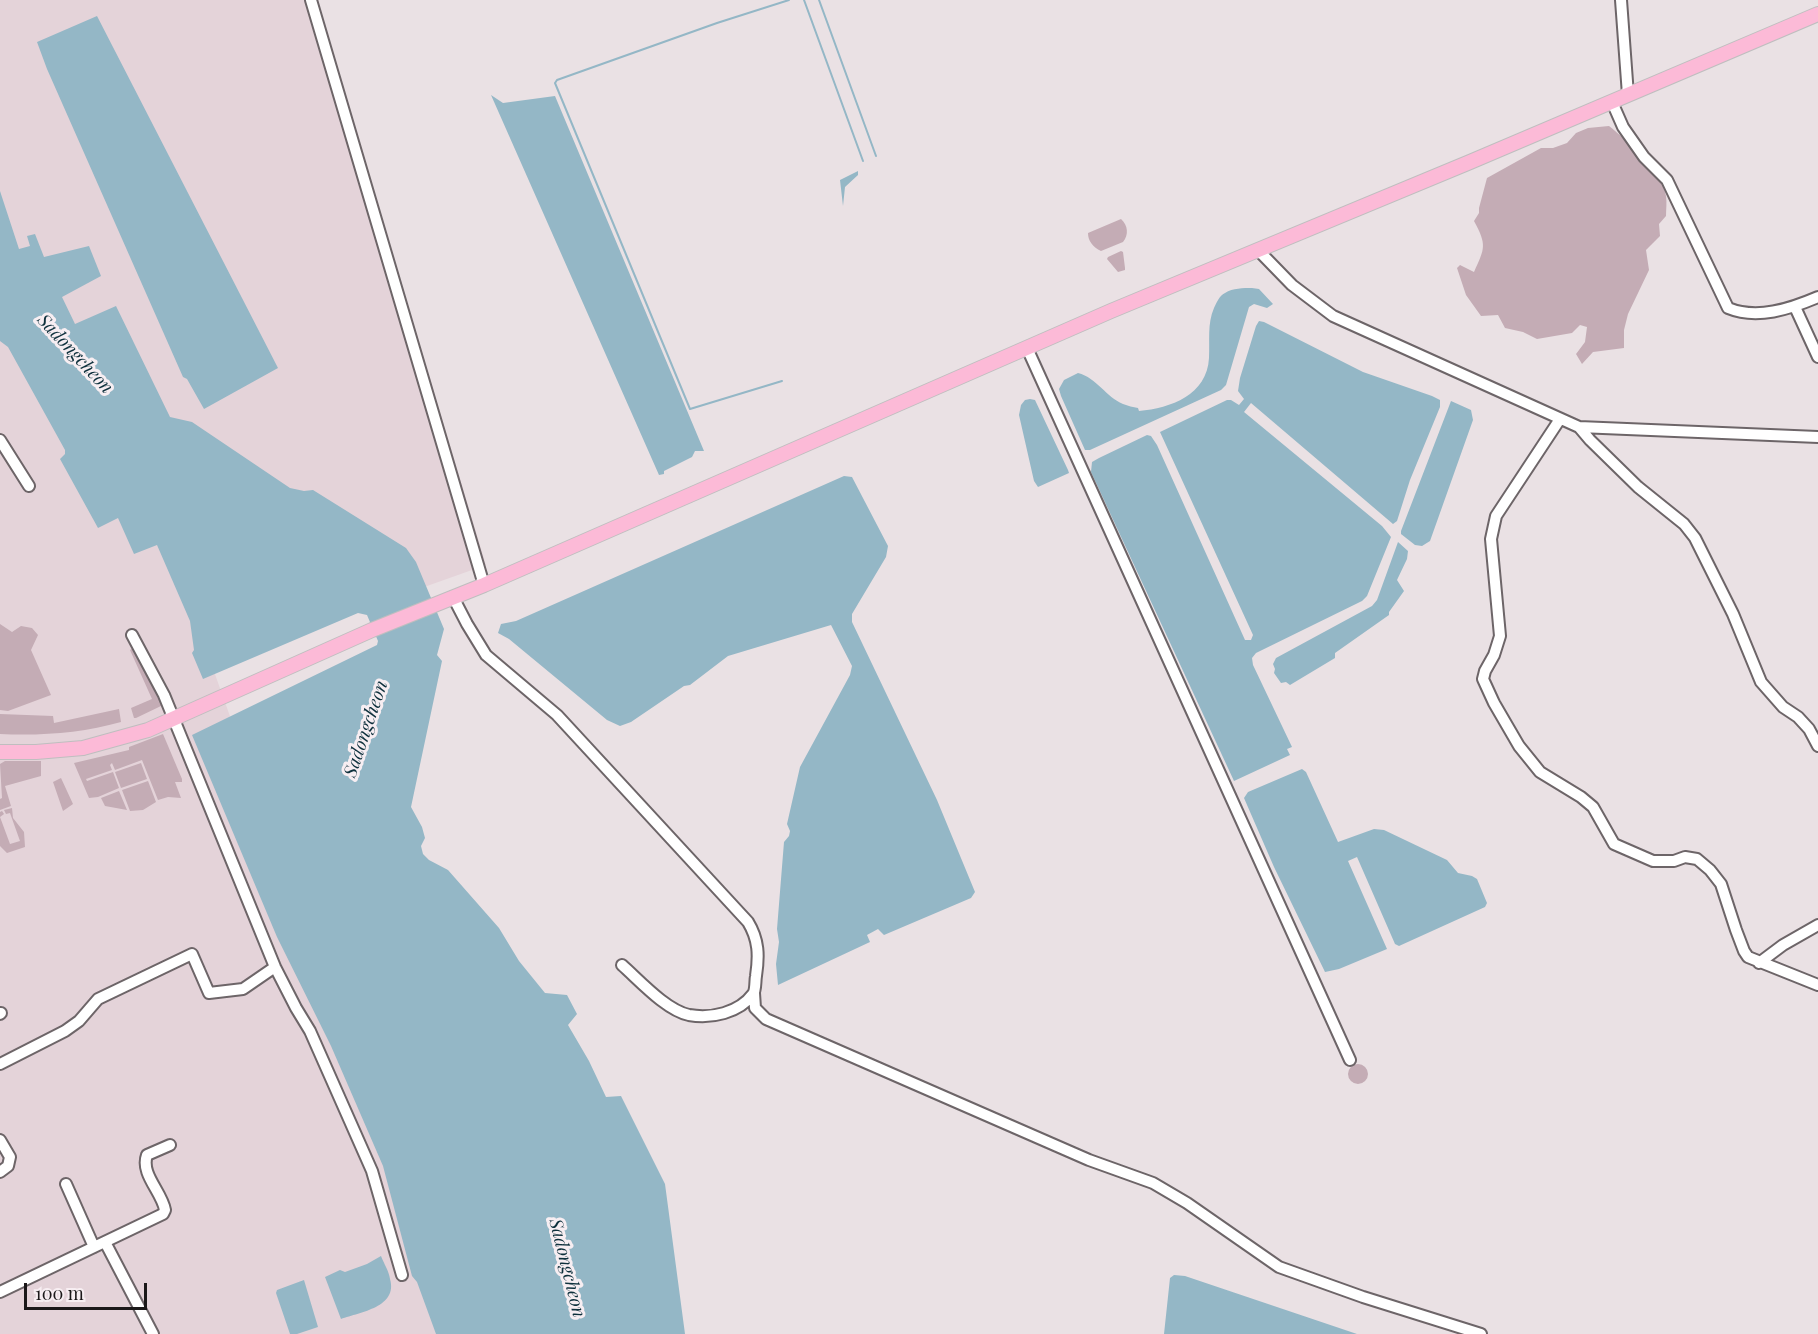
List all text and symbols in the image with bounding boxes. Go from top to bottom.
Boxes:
water label: Sadongcheon [33,310,117,398]
water label: Sadongcheon [339,678,393,780]
water label: Sadongcheon [544,1216,590,1320]
scale bar [27,1271,150,1309]
text: 100 m [35,1281,84,1305]

